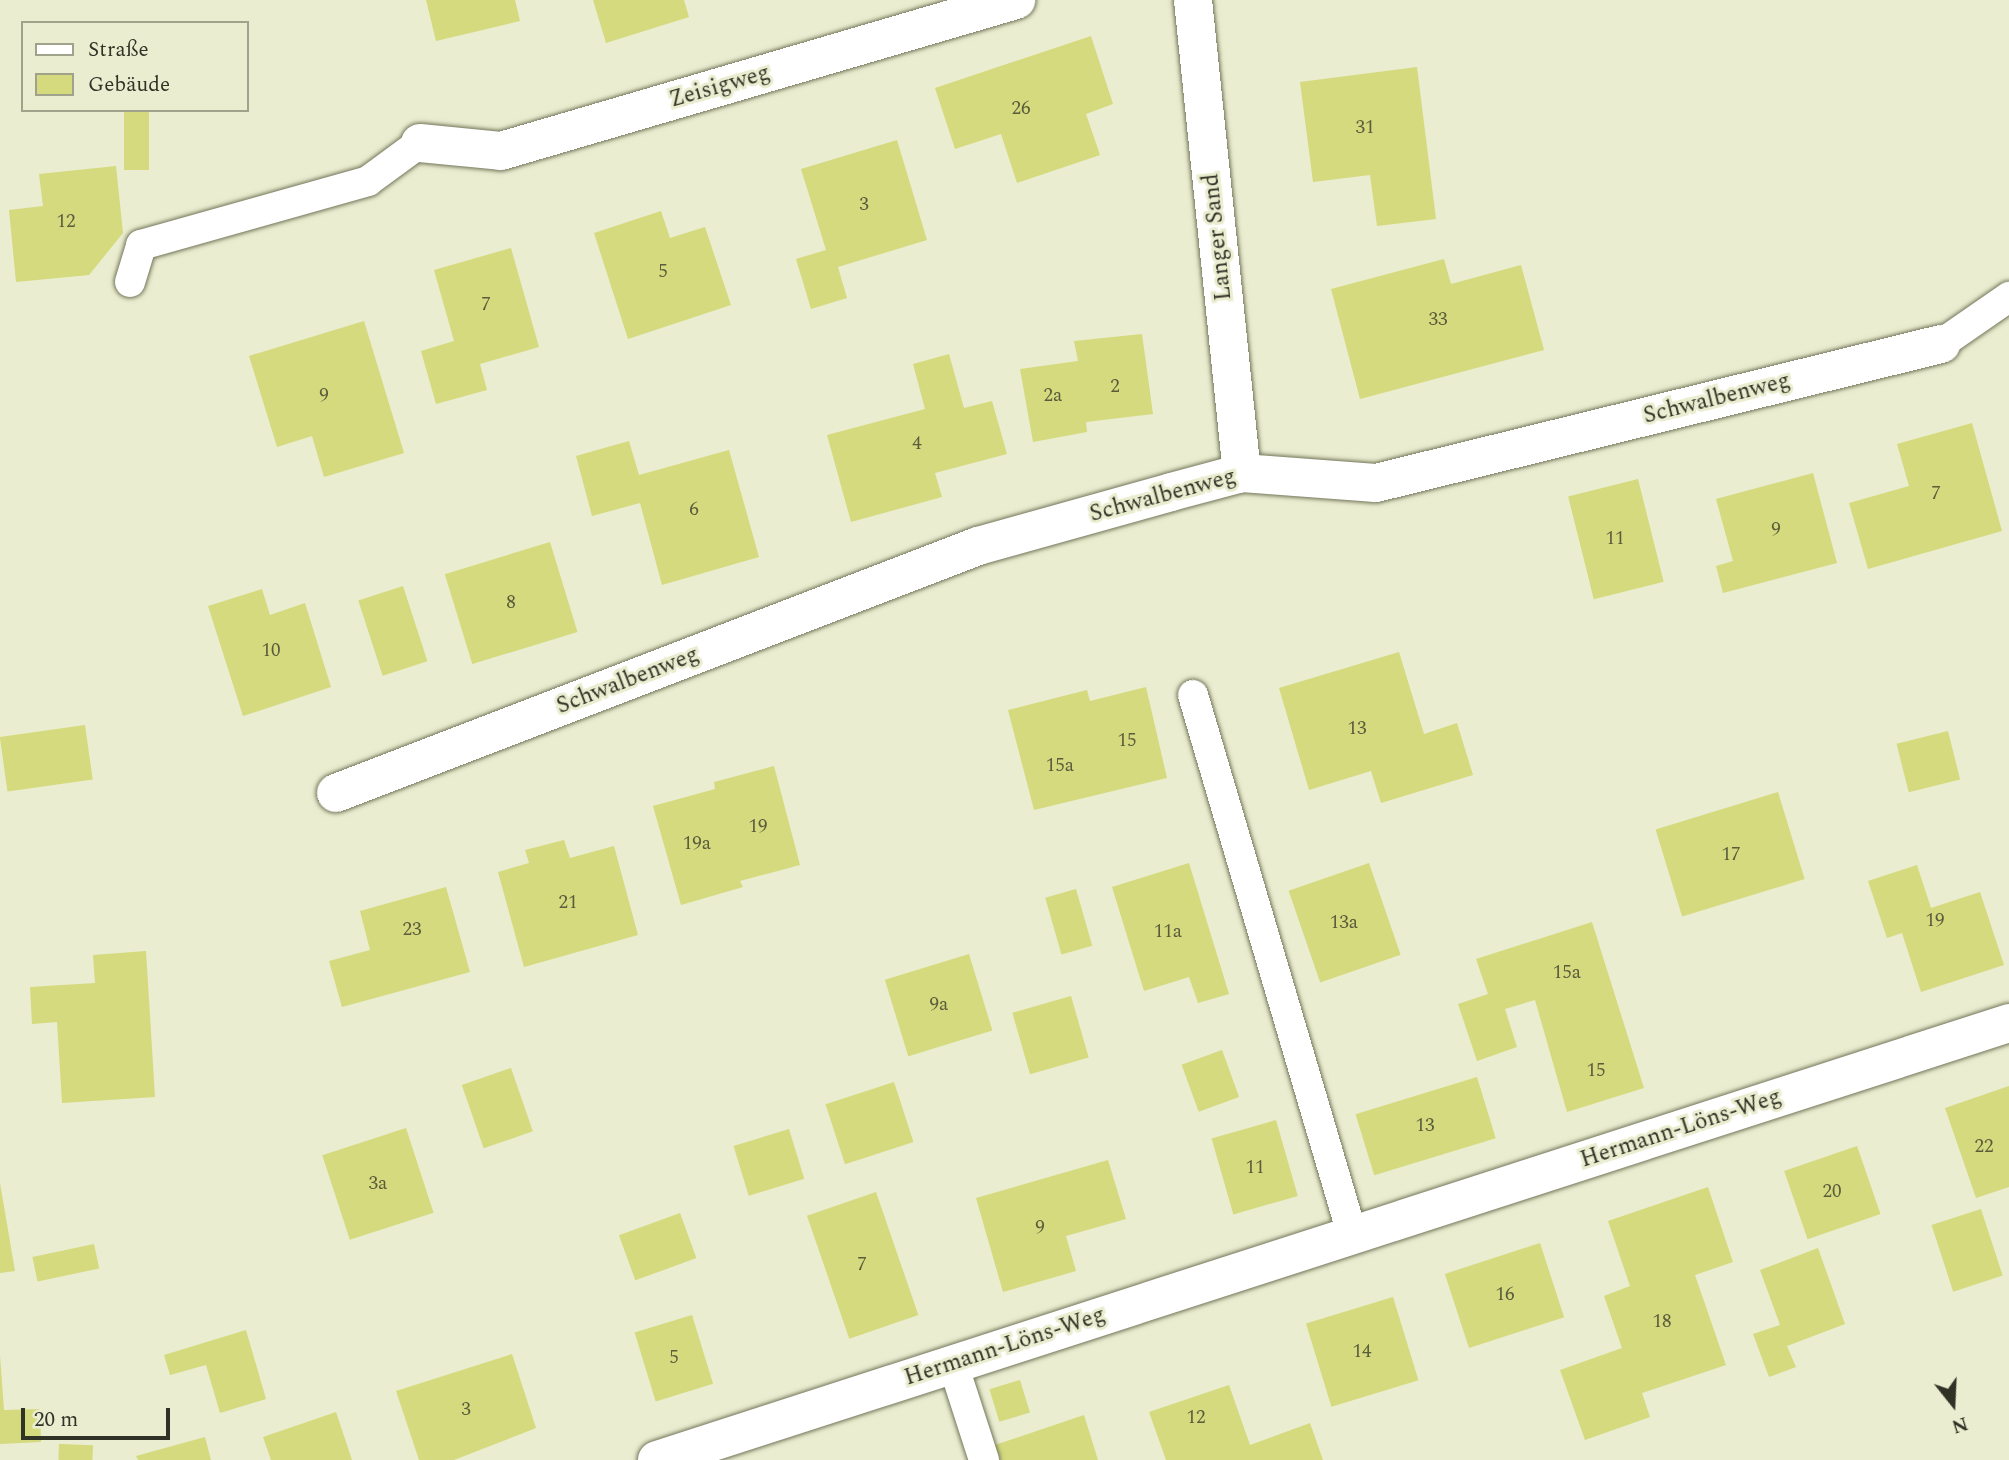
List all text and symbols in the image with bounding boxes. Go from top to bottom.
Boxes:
legend [21,21,248,112]
text: Straße [88,34,149,66]
street label: Zeisigweg [666,59,774,115]
text: Gebäude [88,69,170,101]
house number: 26 [1012,98,1030,120]
house number: 31 [1356,117,1374,139]
street label: Langer Sand [1198,172,1238,302]
house number: 3 [859,194,869,216]
house number: 12 [57,211,75,233]
house number: 5 [658,261,668,283]
house number: 7 [481,294,491,316]
house number: 33 [1429,309,1447,331]
street label: Schwalbenweg [1641,367,1793,431]
house number: 2 [1110,376,1120,398]
house number: 9 [319,385,329,407]
house number: 2a [1044,385,1062,407]
house number: 4 [912,433,922,455]
street label: Schwalbenweg [1087,463,1239,529]
house number: 7 [1931,483,1941,505]
house number: 6 [689,499,699,521]
house number: 9 [1771,519,1781,541]
house number: 11 [1606,528,1624,550]
house number: 8 [506,592,516,614]
house number: 10 [262,640,280,662]
street label: Schwalbenweg [553,641,703,721]
house number: 13 [1348,718,1366,740]
house number: 15 [1118,730,1136,752]
house number: 15a [1046,755,1074,777]
house number: 19 [749,816,767,838]
house number: 19a [683,833,711,855]
house number: 17 [1722,844,1740,866]
house number: 21 [559,892,577,914]
house number: 19 [1926,910,1944,932]
house number: 13a [1330,912,1358,934]
house number: 23 [403,919,421,941]
house number: 11a [1154,921,1182,943]
house number: 15a [1553,962,1581,984]
house number: 9a [930,994,948,1016]
house number: 15 [1587,1060,1605,1082]
street label: Hermann-Löns-Weg [1577,1084,1785,1174]
house number: 13 [1416,1115,1434,1137]
house number: 22 [1975,1136,1993,1158]
house number: 11 [1246,1157,1264,1179]
house number: 3a [369,1173,387,1195]
house number: 20 [1823,1181,1841,1203]
house number: 9 [1035,1217,1045,1239]
house number: 7 [857,1254,867,1276]
house number: 16 [1496,1284,1514,1306]
street label: Hermann-Löns-Weg [901,1302,1109,1392]
house number: 18 [1653,1311,1671,1333]
house number: 14 [1353,1341,1371,1363]
house number: 5 [669,1347,679,1369]
north arrow [1918,1369,1988,1439]
scale bar [24,1394,173,1438]
house number: 3 [461,1399,471,1421]
text: 20 m [34,1404,78,1436]
house number: 12 [1187,1407,1205,1429]
text: N [1948,1408,1972,1441]

